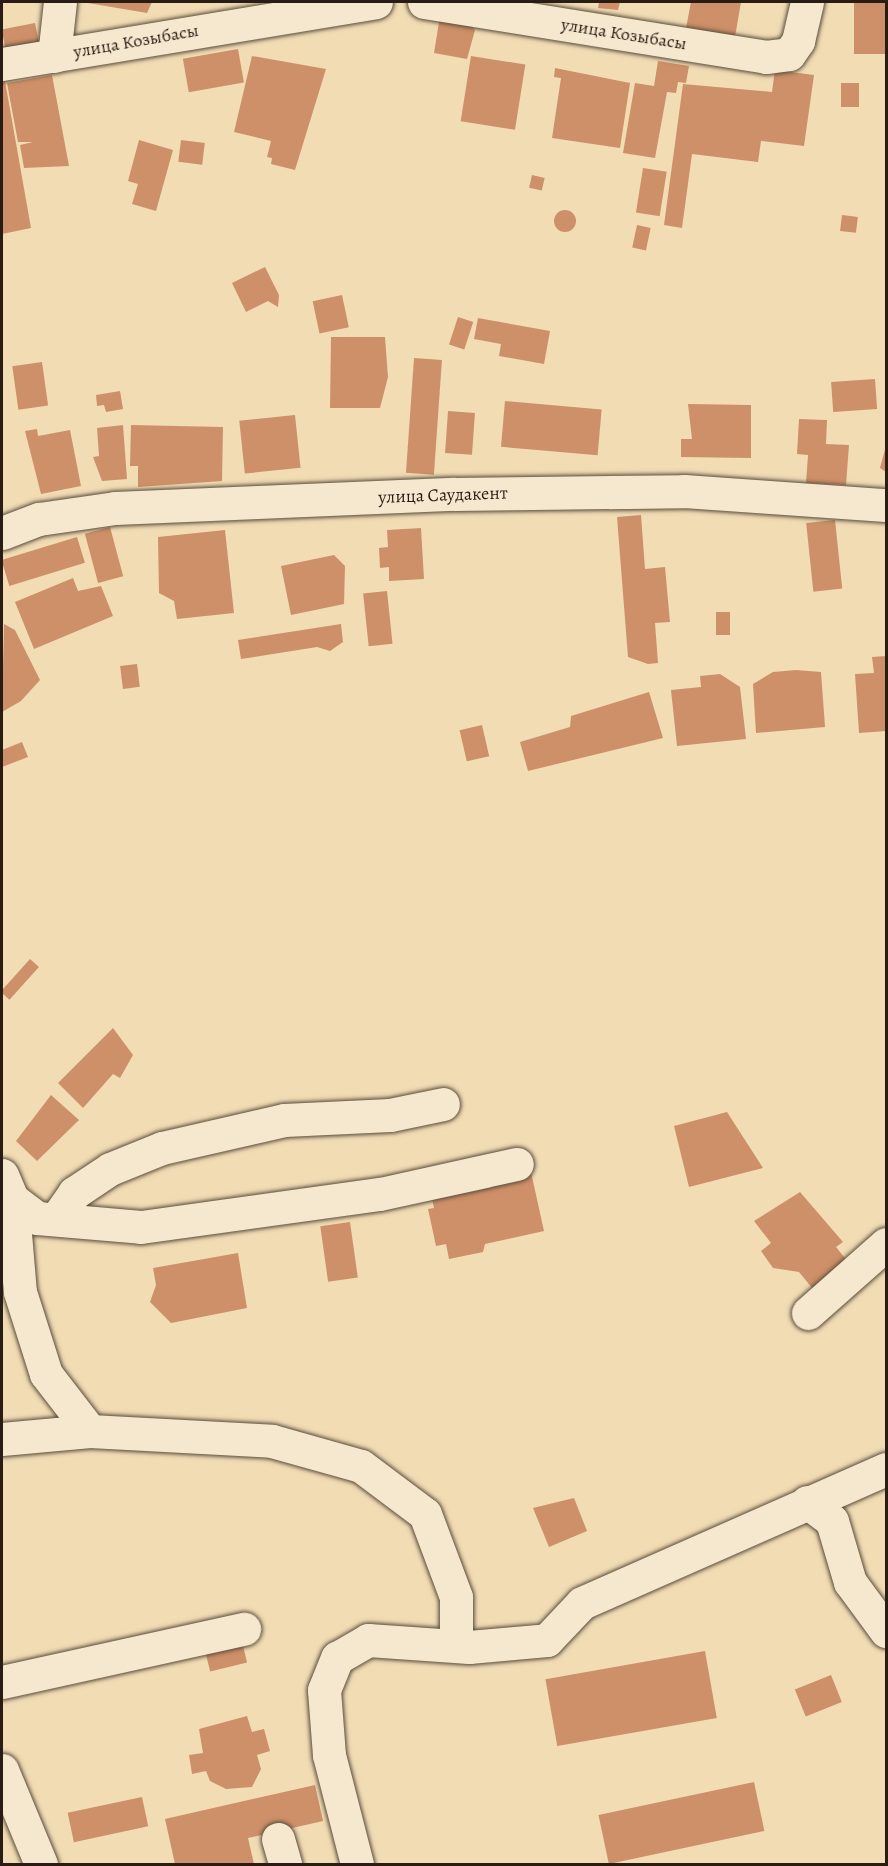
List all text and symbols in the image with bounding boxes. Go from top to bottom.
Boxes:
street label: улица Козыбасы [560,13,688,55]
street label: улица Козыбасы [72,19,200,63]
street label: улица Саудакент [378,482,508,508]

